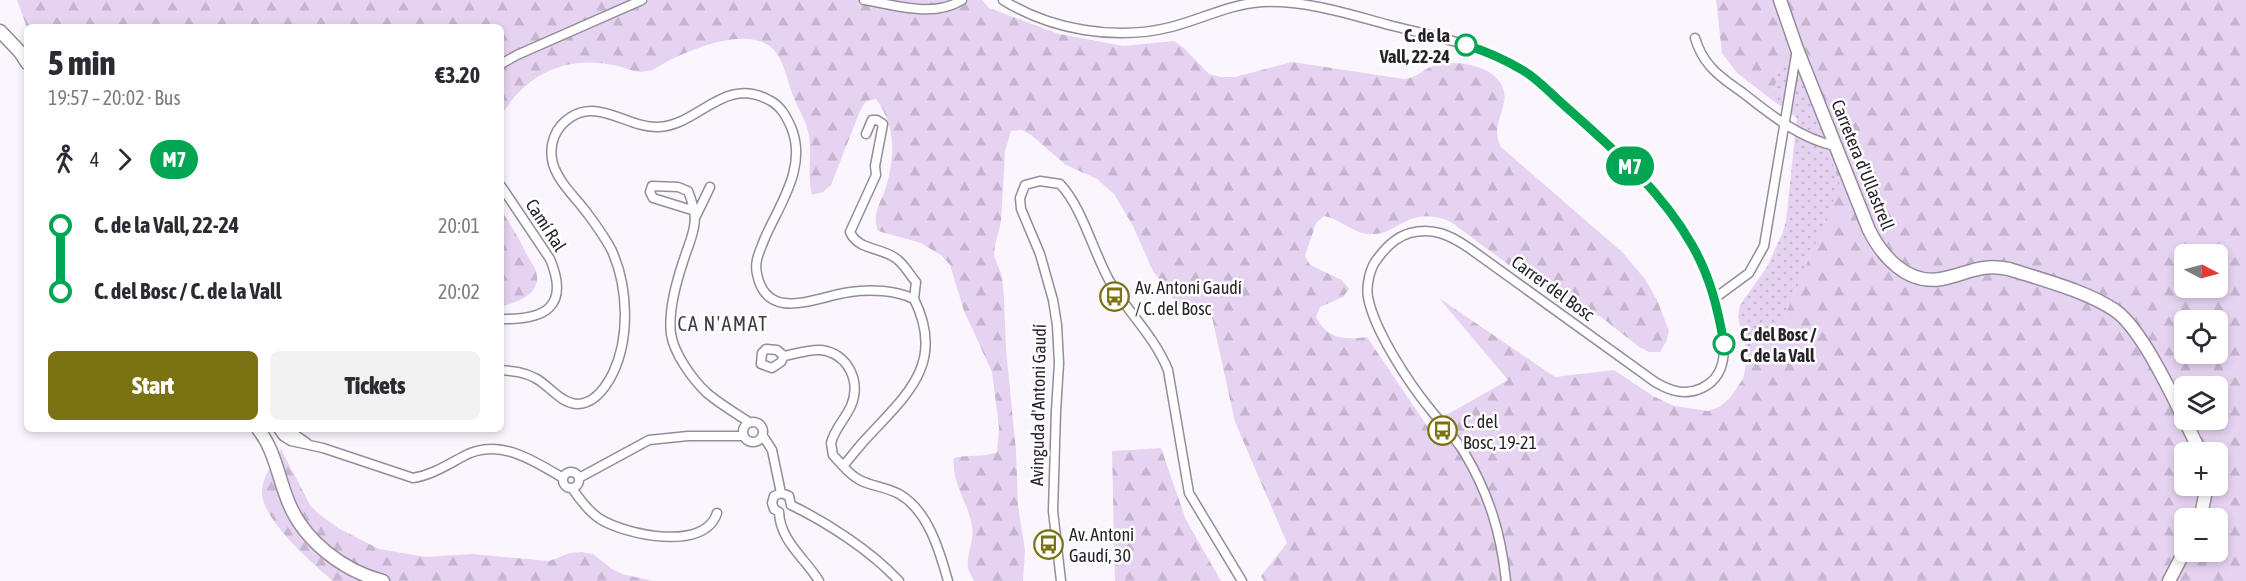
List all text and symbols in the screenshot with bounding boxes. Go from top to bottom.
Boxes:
place label: C. de la Vall, 22-24 [1379,25,1450,67]
marker: C. de la Vall, 22-24 [1455,34,1477,56]
text: 5 min [48,44,115,82]
text: €3.20 [435,62,480,88]
text: 19:57 – 20:02 · Bus [48,86,181,109]
street label: Carretera d'Ullastrell [1827,97,1899,233]
icon: walk [48,143,81,176]
icon: forward [108,143,141,176]
line badge: M7 [1603,146,1657,186]
text: M7 [162,147,186,171]
text: 4 [90,148,99,171]
text: M7 [1618,154,1642,178]
street label: Camí Ral [521,195,571,255]
text: C. de la Vall, 22-24 [94,212,239,238]
text: 20:01 [438,214,480,237]
north arrow [2174,244,2228,298]
map controls [2174,244,2228,562]
street label: Carrer del Bosc [1508,251,1599,325]
place label: Av. Antoni Gaudí / C. del Bosc [1135,277,1242,319]
text: C. del Bosc / C. de la Vall [94,278,282,304]
text: 20:02 [438,280,480,303]
bus stop icon: Av. Antoni Gaudí / C. del Bosc [1098,281,1130,313]
button: locate [2174,310,2228,364]
district label: CA N'AMAT [677,312,769,335]
street label: Avinguda d'Antoni Gaudí [1026,324,1050,486]
place label: C. del Bosc / C. de la Vall [1740,324,1817,366]
marker: C. del Bosc / C. de la Vall [1713,333,1735,355]
button: Start [48,351,258,420]
button: Tickets [270,351,480,420]
button: layers [2174,376,2228,430]
place label: C. del Bosc, 19-21 [1463,411,1537,453]
bus stop icon: C. del Bosc, 19-21 [1426,415,1458,447]
button: + [2174,442,2228,496]
button: − [2174,508,2228,562]
place label: Av. Antoni Gaudí, 30 [1069,524,1134,566]
bus stop icon: Av. Antoni Gaudí, 30 [1032,528,1064,560]

